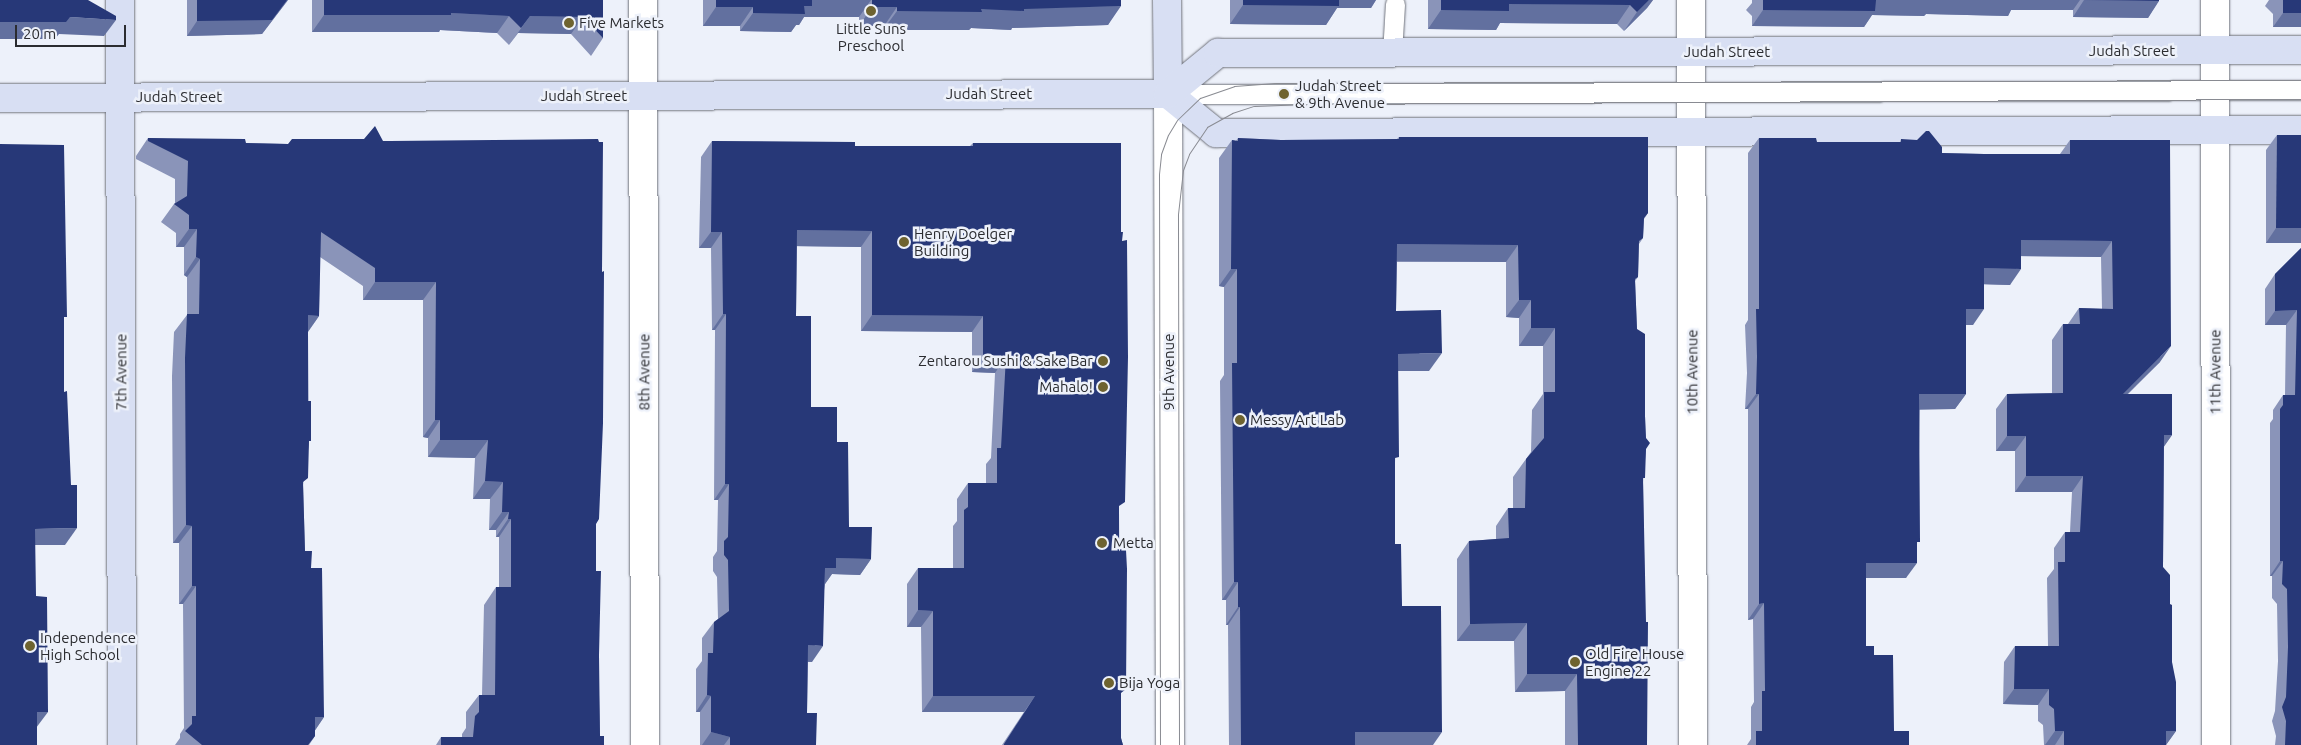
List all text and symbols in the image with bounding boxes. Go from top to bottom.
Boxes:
marker: Little Suns Preschool [865,5,877,17]
place label: Five Markets [579,14,664,32]
scale bar [18,15,129,47]
marker: Five Markets [563,17,575,29]
place label: Little Suns Preschool [836,19,906,54]
text: 20 m [23,25,56,42]
street label: Judah Street [2089,42,2175,60]
street label: Judah Street [1684,43,1770,61]
place label: Judah Street & 9th Avenue [1295,76,1385,111]
street label: Judah Street [946,85,1032,103]
street label: Judah Street [541,87,627,105]
marker: Judah Street & 9th Avenue [1277,87,1291,101]
street label: Judah Street [136,88,222,106]
place label: Henry Doelger Building [914,224,1012,259]
marker: Henry Doelger Building [898,236,910,248]
street label: 10th Avenue [1683,329,1701,415]
street label: 11th Avenue [2206,329,2224,415]
street label: 7th Avenue [112,334,130,410]
street label: 8th Avenue [635,334,653,410]
street label: 9th Avenue [1160,334,1178,410]
place label: Zentarou Sushi & Sake Bar [918,352,1093,370]
marker: Zentarou Sushi & Sake Bar [1097,355,1109,367]
place label: Mahalo! [1039,378,1093,396]
marker: Mahalo! [1097,381,1109,393]
place label: Messy Art Lab [1250,411,1344,429]
marker: Messy Art Lab [1234,414,1246,426]
place label: Metta [1113,534,1154,552]
marker: Metta [1095,536,1109,550]
place label: Independence High School [40,628,136,663]
marker: Independence High School [24,640,36,652]
place label: Old Fire House Engine 22 [1585,644,1684,679]
marker: Old Fire House Engine 22 [1569,656,1581,668]
place label: Bija Yoga [1119,674,1180,692]
marker: Bija Yoga [1103,677,1115,689]

